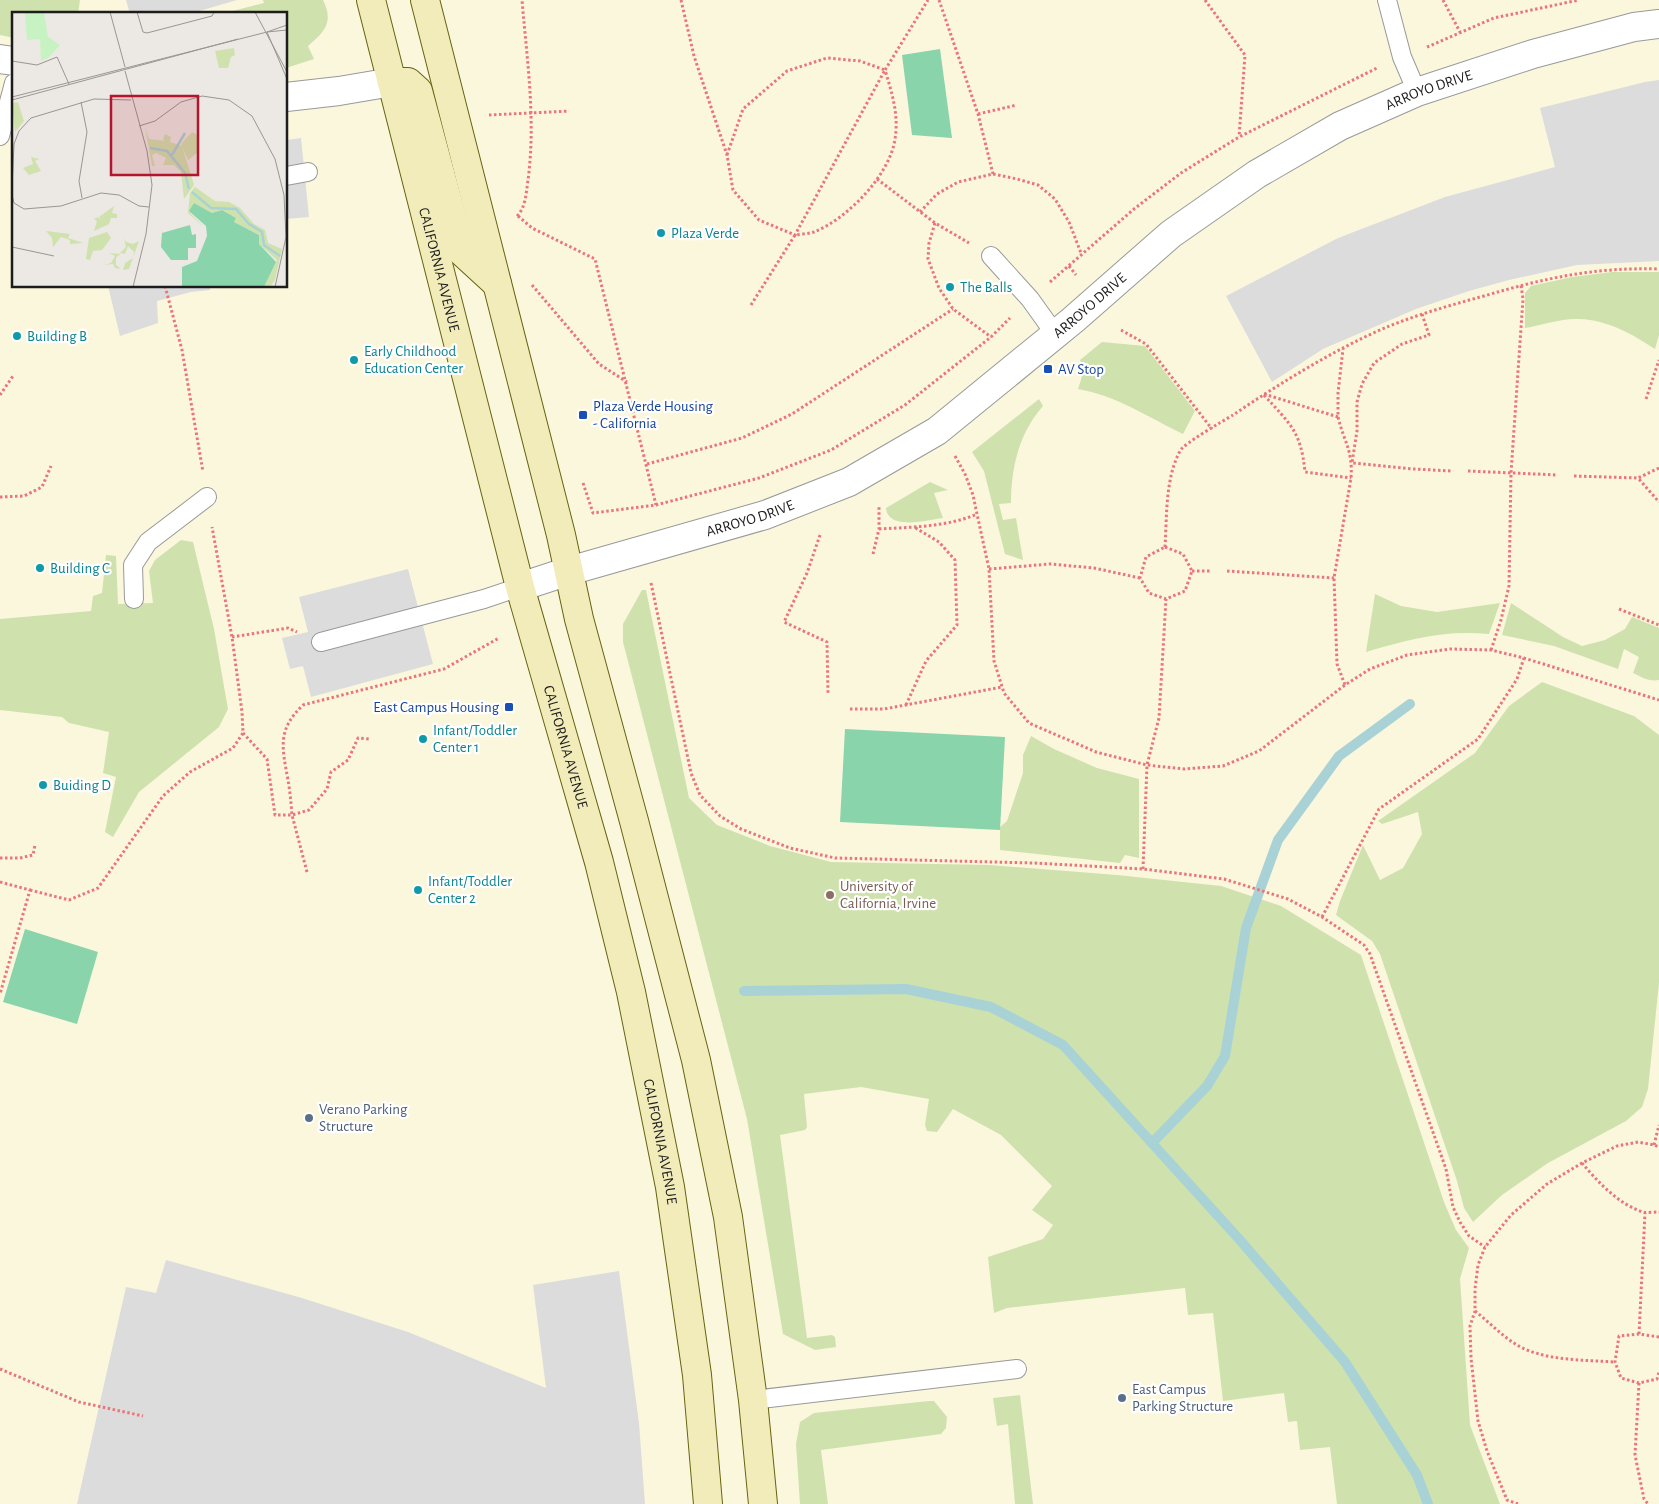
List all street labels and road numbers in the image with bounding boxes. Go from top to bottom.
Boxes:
street label: ARROYO DRIVE [1383,67,1474,112]
street label: CALIFORNIA AVENUE [416,206,462,333]
street label: ARROYO DRIVE [1050,270,1129,341]
street label: ARROYO DRIVE [704,497,796,539]
street label: CALIFORNIA AVENUE [541,684,591,810]
street label: CALIFORNIA AVENUE [641,1077,680,1205]

